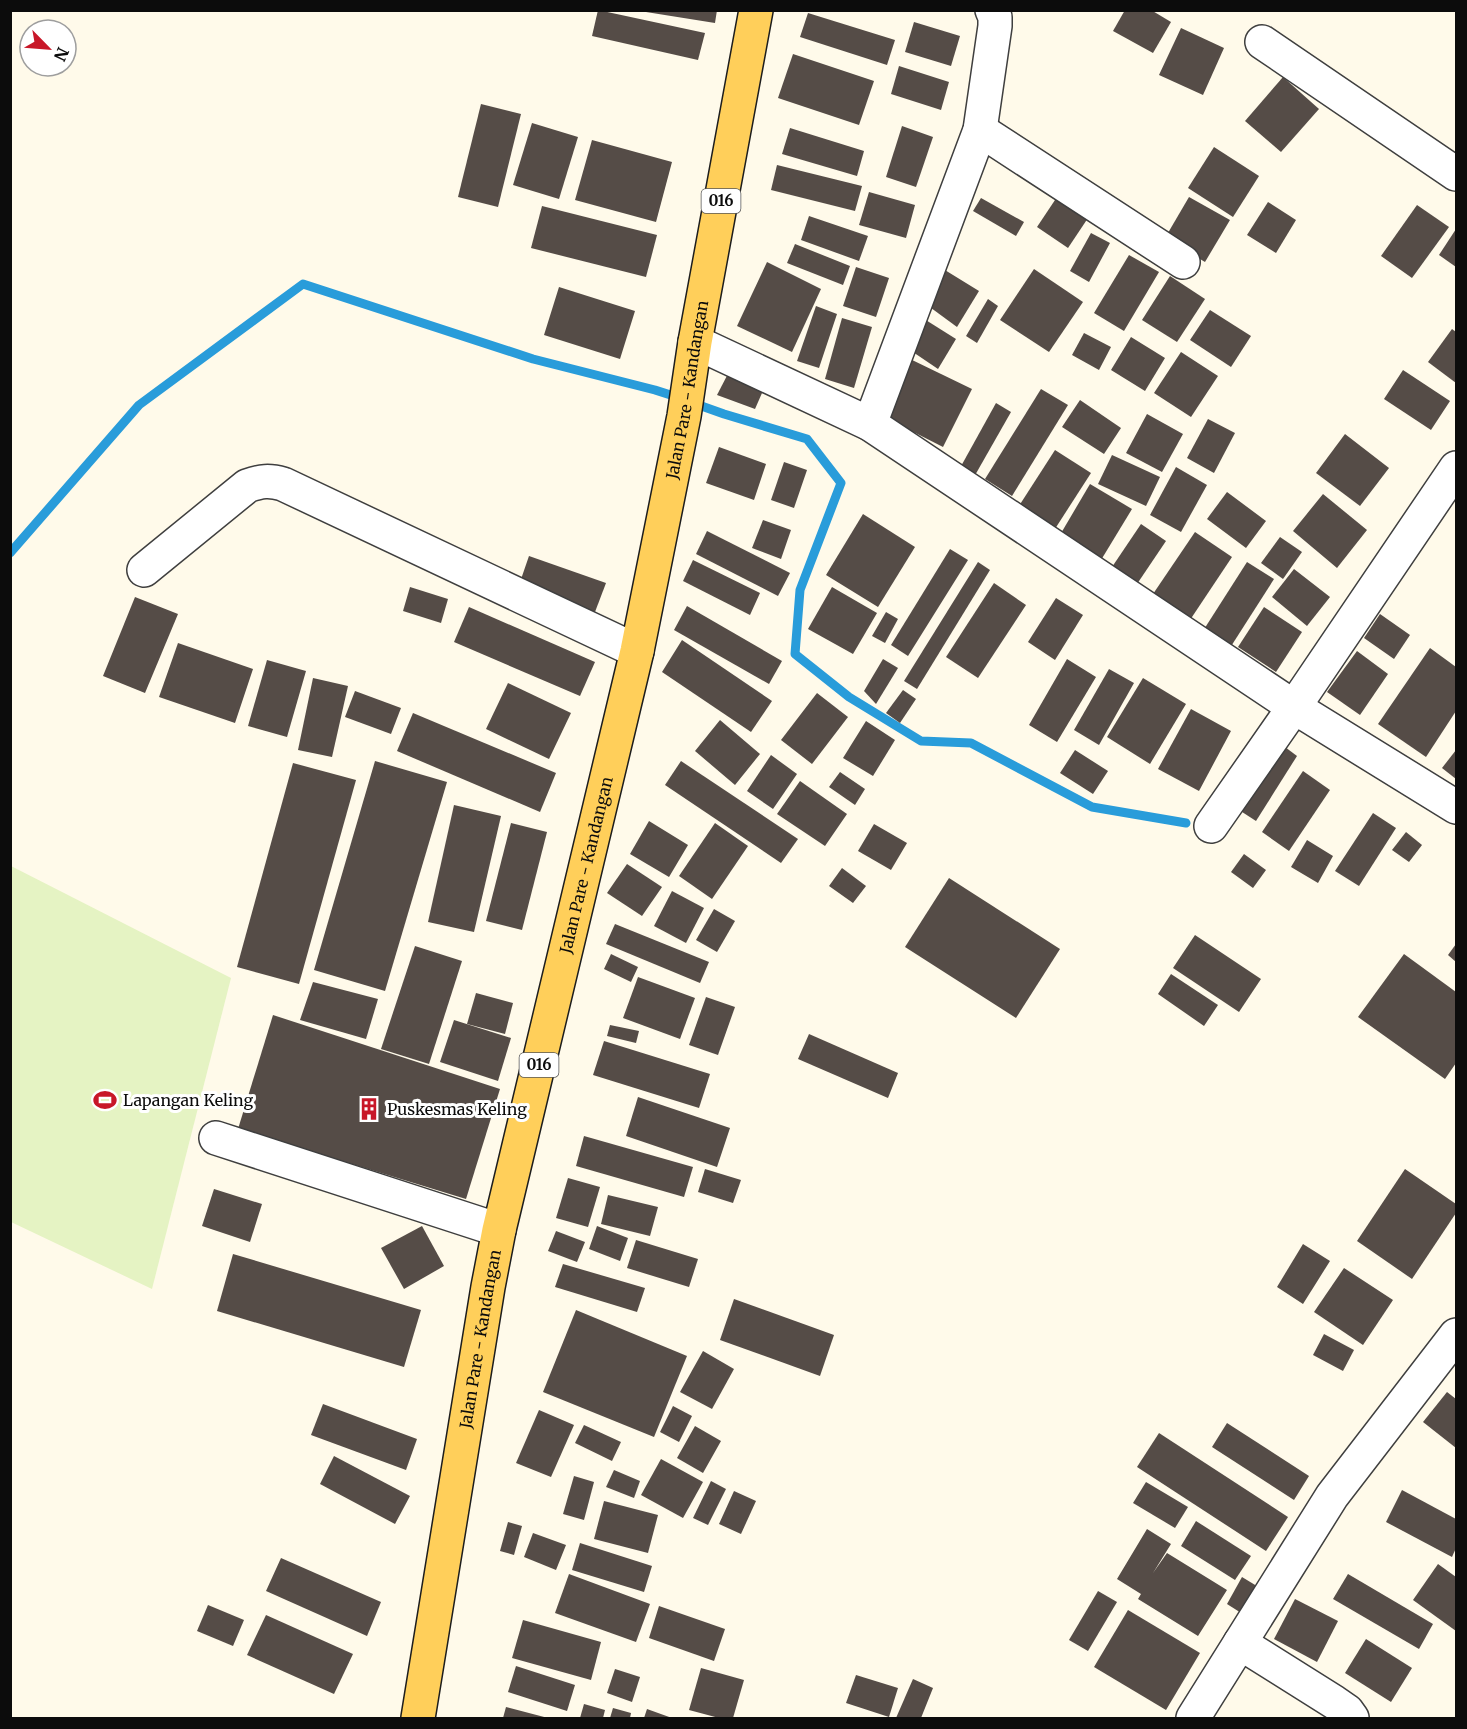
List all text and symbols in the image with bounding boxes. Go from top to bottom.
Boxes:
north arrow [18,18,78,78]
text: N [50,44,73,65]
road number: 016 [702,189,740,213]
street label: Jalan Pare - Kandangan [661,298,713,482]
street label: Jalan Pare - Kandangan [555,774,617,956]
road number: 016 [520,1053,558,1077]
sports icon: Lapangan Keling [92,1087,118,1113]
place label: Lapangan Keling [123,1090,253,1110]
building icon: Puskesmas Keling [356,1096,382,1122]
place label: Puskesmas Keling [387,1099,527,1119]
street label: Jalan Pare - Kandangan [455,1247,505,1431]

